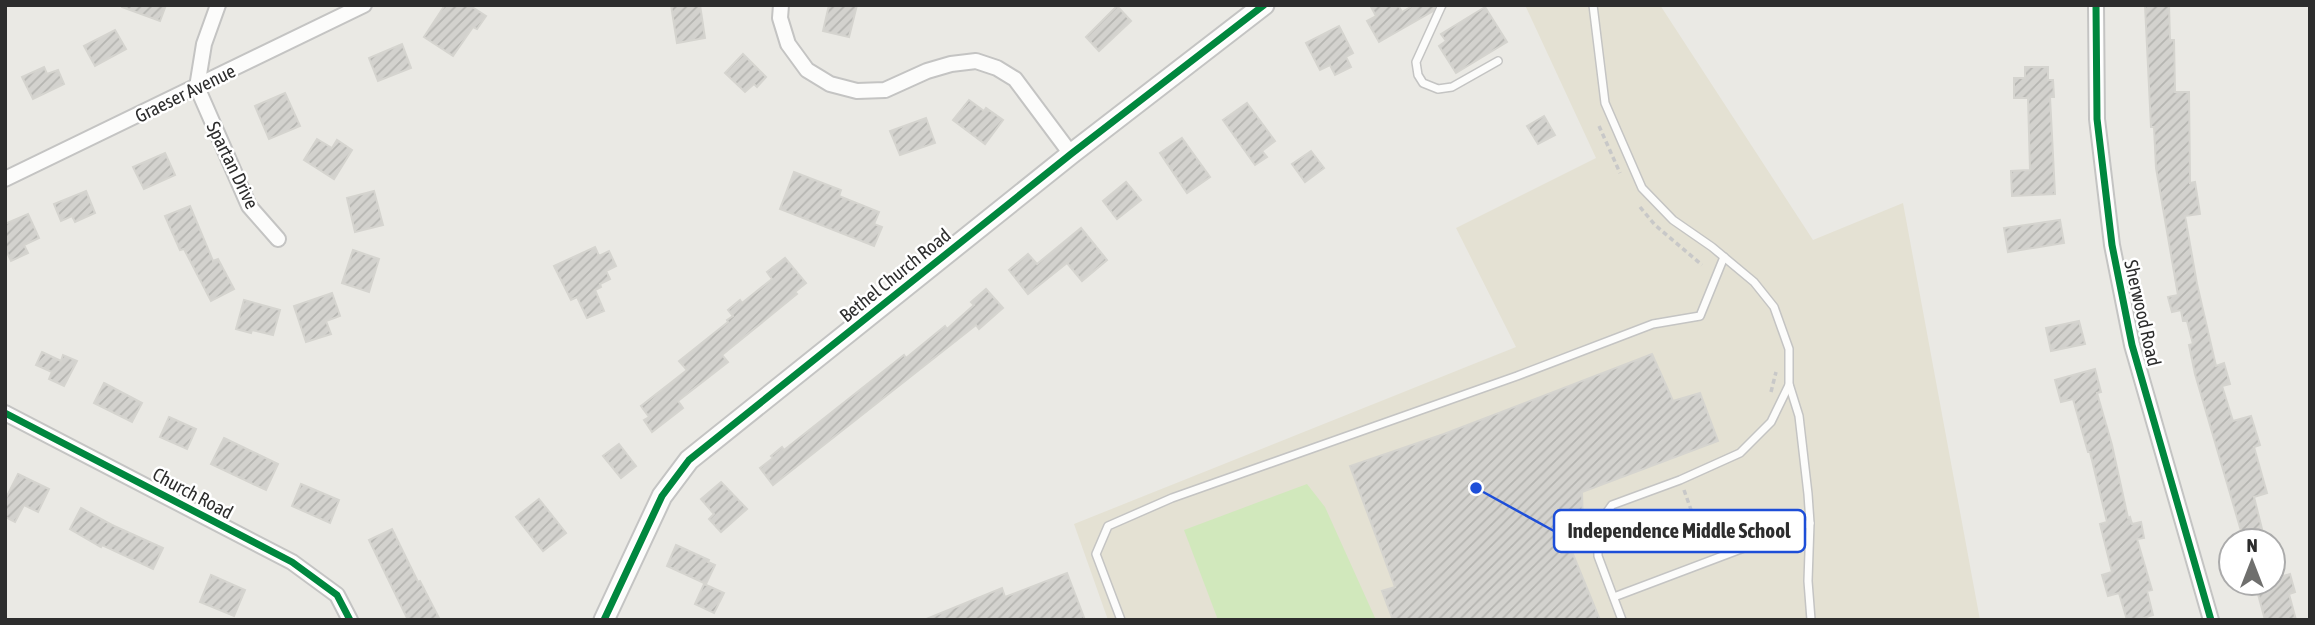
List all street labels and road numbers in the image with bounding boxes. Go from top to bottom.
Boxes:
street label: Graeser Avenue [131,59,239,127]
street label: Spartan Drive [202,118,264,212]
street label: Bethel Church Road [835,224,955,326]
street label: Sherwood Road [2120,258,2166,368]
street label: Church Road [149,463,237,523]

